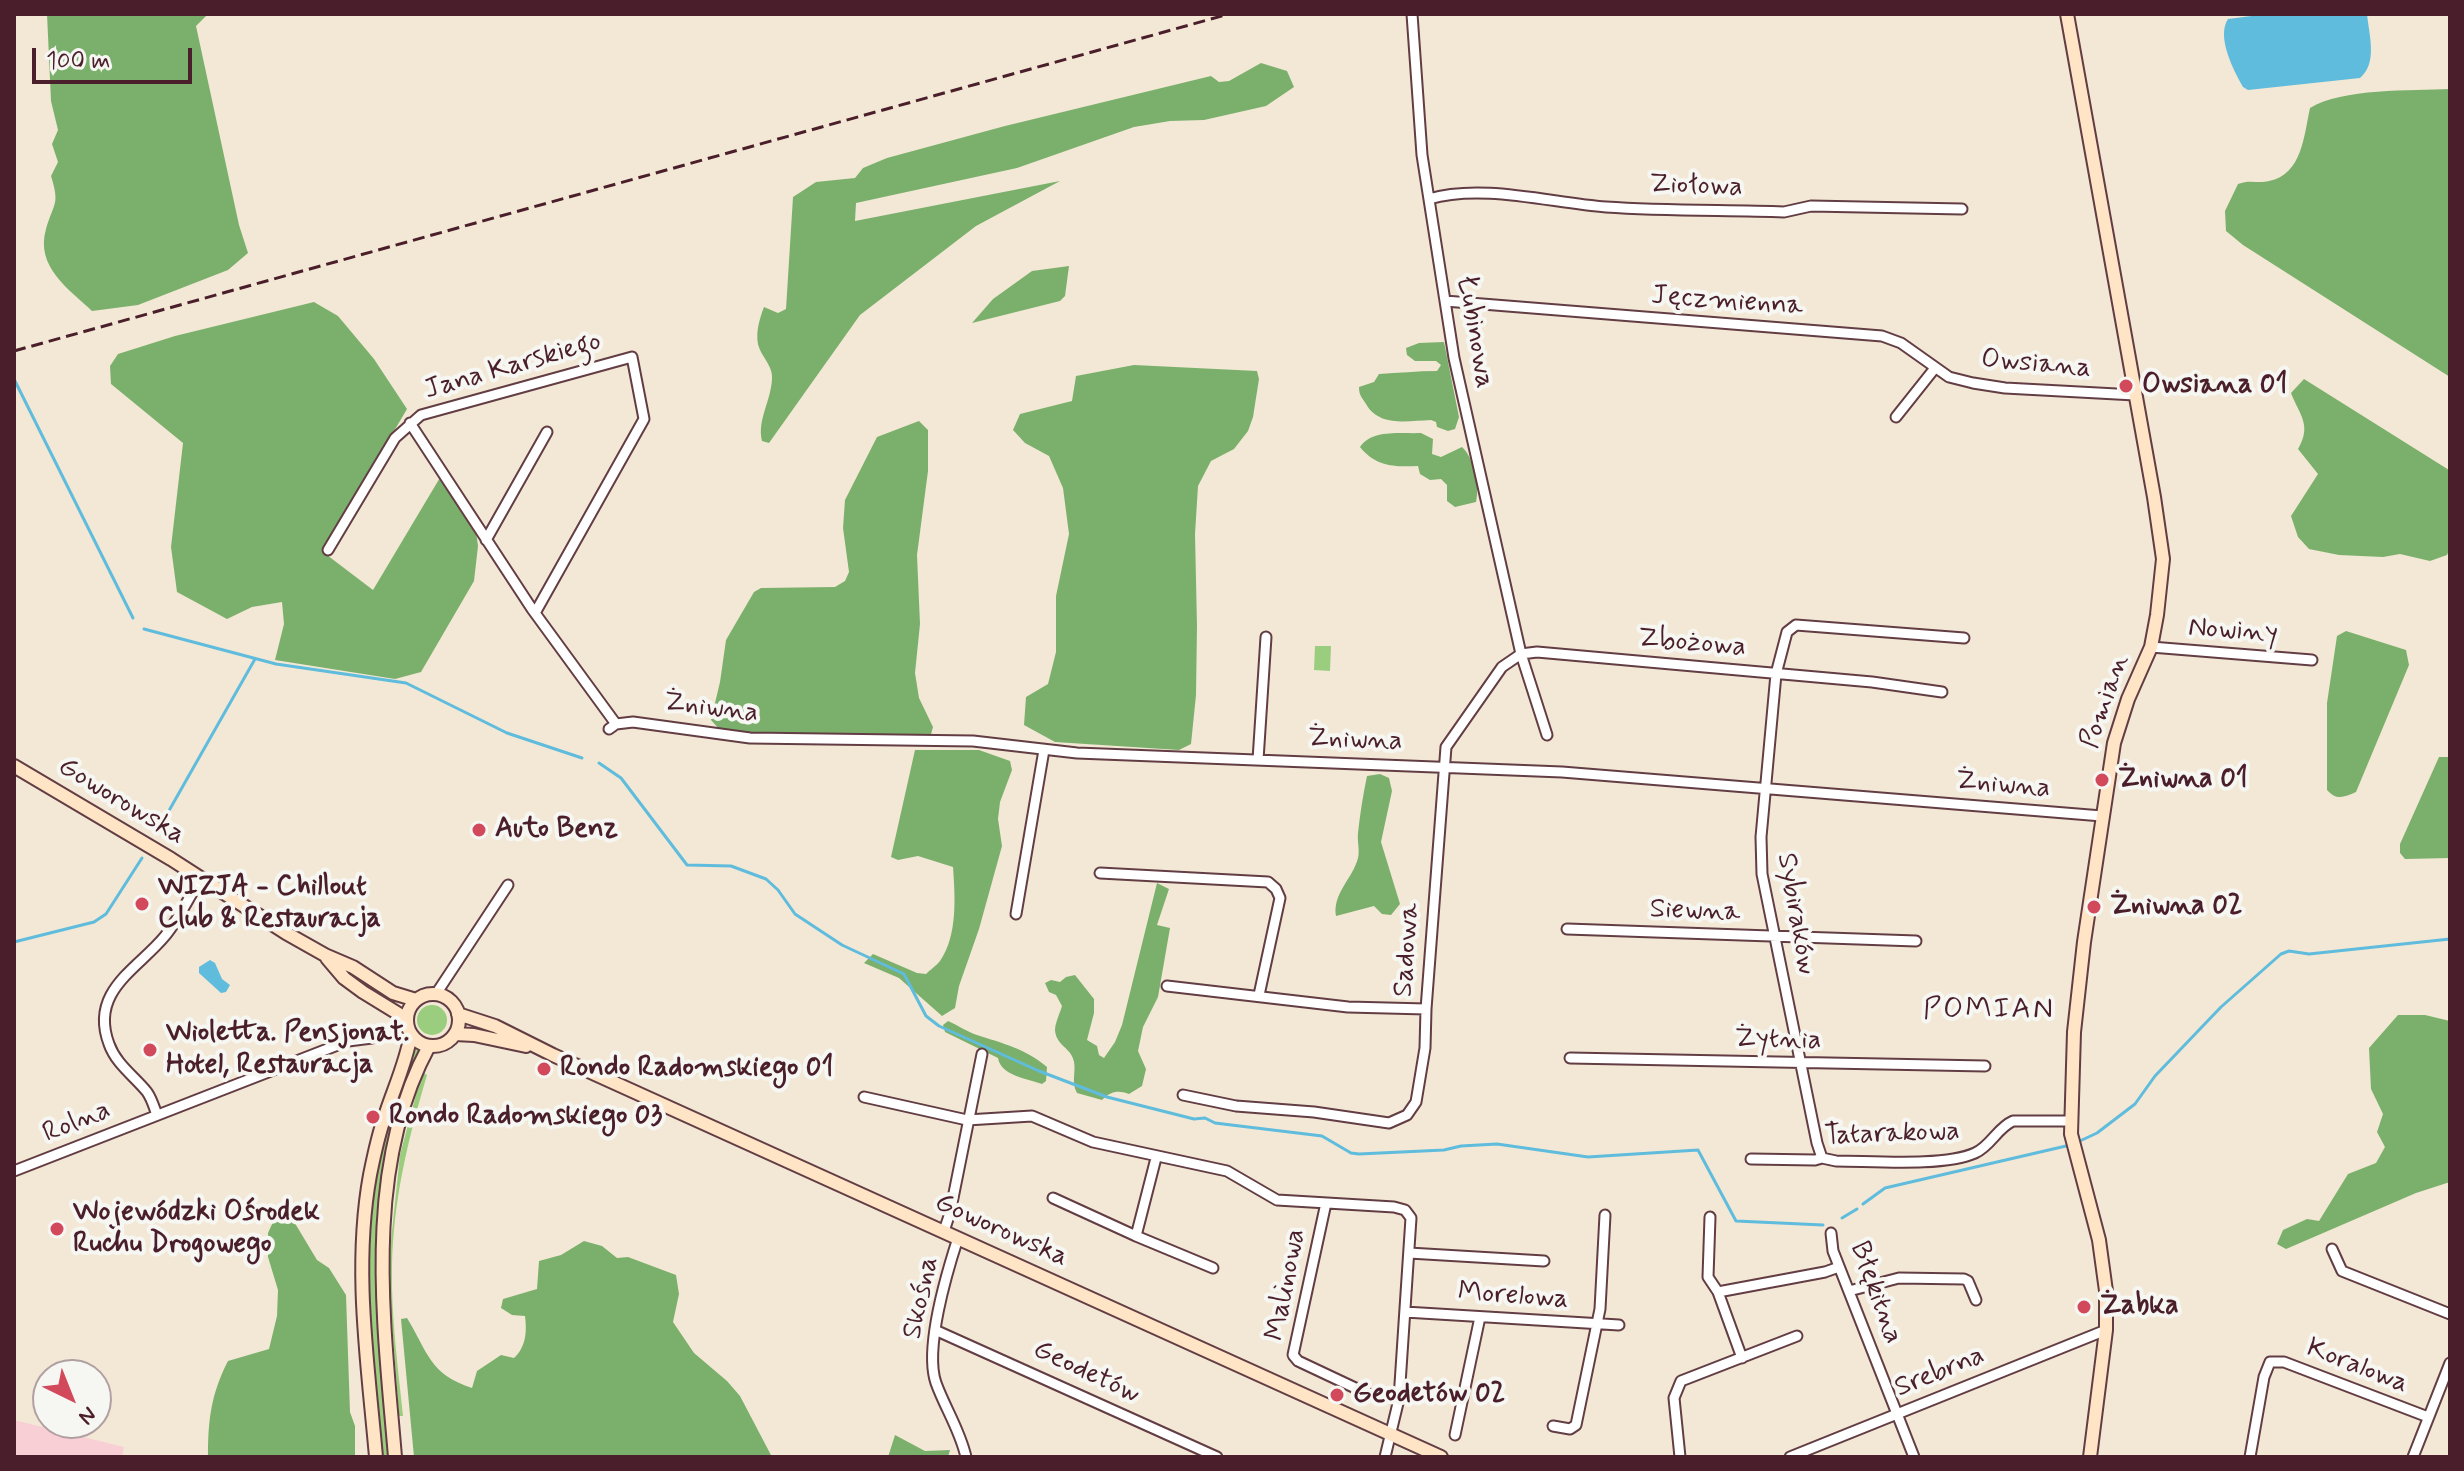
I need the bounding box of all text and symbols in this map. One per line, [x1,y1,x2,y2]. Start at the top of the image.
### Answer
scale bar [36,32,196,82]
text: 100 m [46,46,110,77]
street label: Ziołowa [1649,169,1743,205]
street label: Łubinowa [1448,273,1500,391]
street label: Jęczmienna [1650,280,1804,324]
street label: Jana Karskiego [421,326,605,408]
street label: Owsiana [1980,343,2092,387]
place label: Owsiana 01 [2142,369,2288,403]
marker: Owsiana 01 [2117,377,2135,395]
street label: Nowiny [2187,612,2279,652]
street label: Zbożowa [1637,623,1747,665]
street label: Pomian [2074,651,2138,753]
street label: Żniwna [662,687,760,731]
street label: Żniwna [1307,723,1403,759]
street label: Goworowska [51,751,191,853]
place label: Żniwna 01 [2118,763,2248,797]
street label: Żniwna [1954,765,2052,807]
marker: Żniwna 01 [2093,771,2111,789]
place label: Auto Benz [495,813,618,847]
marker: Auto Benz [470,821,488,839]
street label: Sybiraków [1768,851,1822,977]
place label: WIZJA - Chillout Club & Restauracja [158,871,381,937]
place label: Żniwna 02 [2110,890,2243,924]
street label: Siewna [1649,894,1741,930]
marker: WIZJA - Chillout Club & Restauracja [133,895,151,913]
marker: Żniwna 02 [2085,898,2103,916]
street label: Sadowa [1388,902,1428,998]
district label: POMIAN [1922,993,2056,1029]
place label: Wioletta. Pensjonat. Hotel, Restauracja [166,1017,409,1083]
street label: Żytnia [1734,1023,1822,1059]
marker: Wioletta. Pensjonat. Hotel, Restauracja [141,1041,159,1059]
place label: Rondo Radomskiego 01 [560,1052,834,1086]
marker: Rondo Radomskiego 01 [535,1060,553,1078]
street label: Rolna [38,1094,116,1152]
place label: Rondo Radomskiego 03 [389,1100,662,1134]
marker: Rondo Radomskiego 03 [364,1108,382,1126]
street label: Tatarakowa [1824,1116,1960,1154]
street label: Goworowska [929,1187,1073,1275]
place label: Wojewódzki Ośrodek Ruchu Drogowego [73,1196,320,1262]
marker: Wojewódzki Ośrodek Ruchu Drogowego [48,1220,66,1238]
street label: Malinowa [1260,1226,1314,1344]
street label: Błękitna [1841,1237,1909,1349]
street label: Skośna [897,1254,947,1342]
street label: Morelowa [1457,1276,1569,1318]
place label: Żabka [2100,1290,2179,1324]
marker: Żabka [2075,1298,2093,1316]
street label: Koralowa [2301,1332,2413,1402]
street label: Geodetów [1027,1334,1145,1412]
street label: Srebrna [1890,1340,1990,1406]
north arrow [32,1359,112,1439]
place label: Geodetów 02 [1353,1378,1505,1412]
marker: Geodetów 02 [1328,1386,1346,1404]
text: N [72,1400,102,1430]

